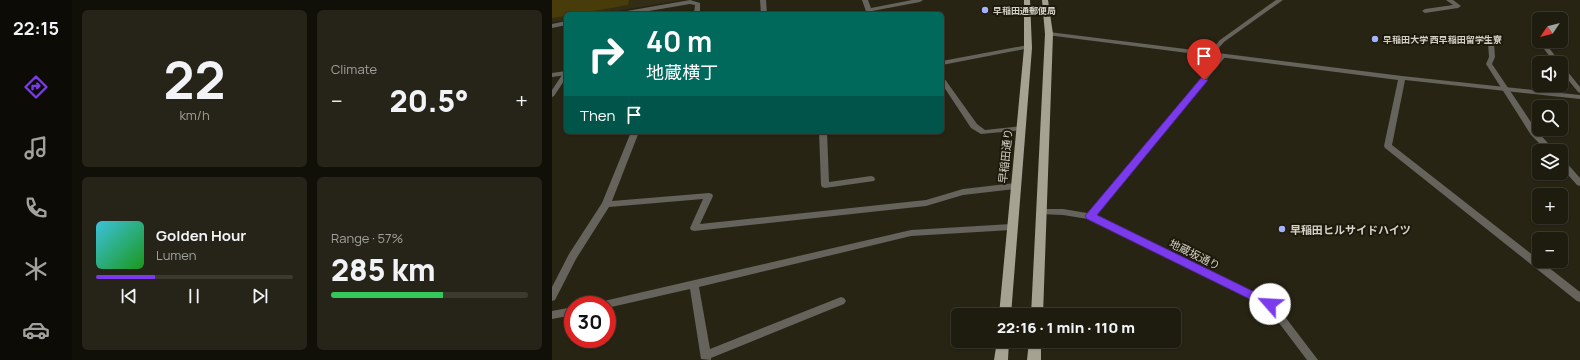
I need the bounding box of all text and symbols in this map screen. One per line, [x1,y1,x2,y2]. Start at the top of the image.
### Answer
place label: 早稲田通郵便局 [993,4,1056,17]
marker: 早稲田通郵便局 [980,5,990,15]
north arrow [1532,12,1568,48]
map controls [1532,12,1568,268]
text: 22:15 [13,16,59,40]
text: 40 m [646,22,712,60]
icon: right [580,28,632,80]
place label: 早稲田大学 西早稲田留学生寮 [1383,33,1502,46]
marker: 早稲田大学 西早稲田留学生寮 [1370,34,1380,44]
pin [1187,39,1221,80]
text: 22 [164,44,225,115]
icon: arrive [1193,45,1215,67]
button: sound [1532,56,1568,92]
text: Climate [331,60,377,78]
text: 地蔵横丁 [646,60,718,84]
icon: directions [22,73,50,101]
text: 20.5° [390,80,469,121]
text: − [331,86,343,116]
text: + [515,86,528,116]
button: search [1532,100,1568,136]
icon: arrive [623,104,645,126]
text: Then [580,105,615,126]
text: km/h [179,106,210,124]
street label: 早稲田通り [995,128,1015,184]
icon: music [22,134,50,162]
button: layers [1532,144,1568,180]
button: + [1532,188,1568,224]
icon: phone [22,194,50,222]
place label: 早稲田ヒルサイドハイツ [1290,222,1411,237]
marker: 早稲田ヒルサイドハイツ [1277,224,1287,234]
text: Golden Hour [156,225,246,246]
text: Range · 57% [331,229,403,247]
button: − [1532,232,1568,268]
street label: 地蔵坂通り [1167,235,1223,273]
text: Lumen [156,246,196,264]
text: 285 km [331,249,436,290]
icon: climate [22,255,50,283]
position arrow [1249,283,1291,325]
icon: previous [118,285,140,307]
icon: pause [183,285,205,307]
icon: next [249,285,271,307]
speed limit sign: 30 [564,296,616,348]
icon: car [22,316,50,344]
text: 22:16 · 1 min · 110 m [997,317,1135,338]

